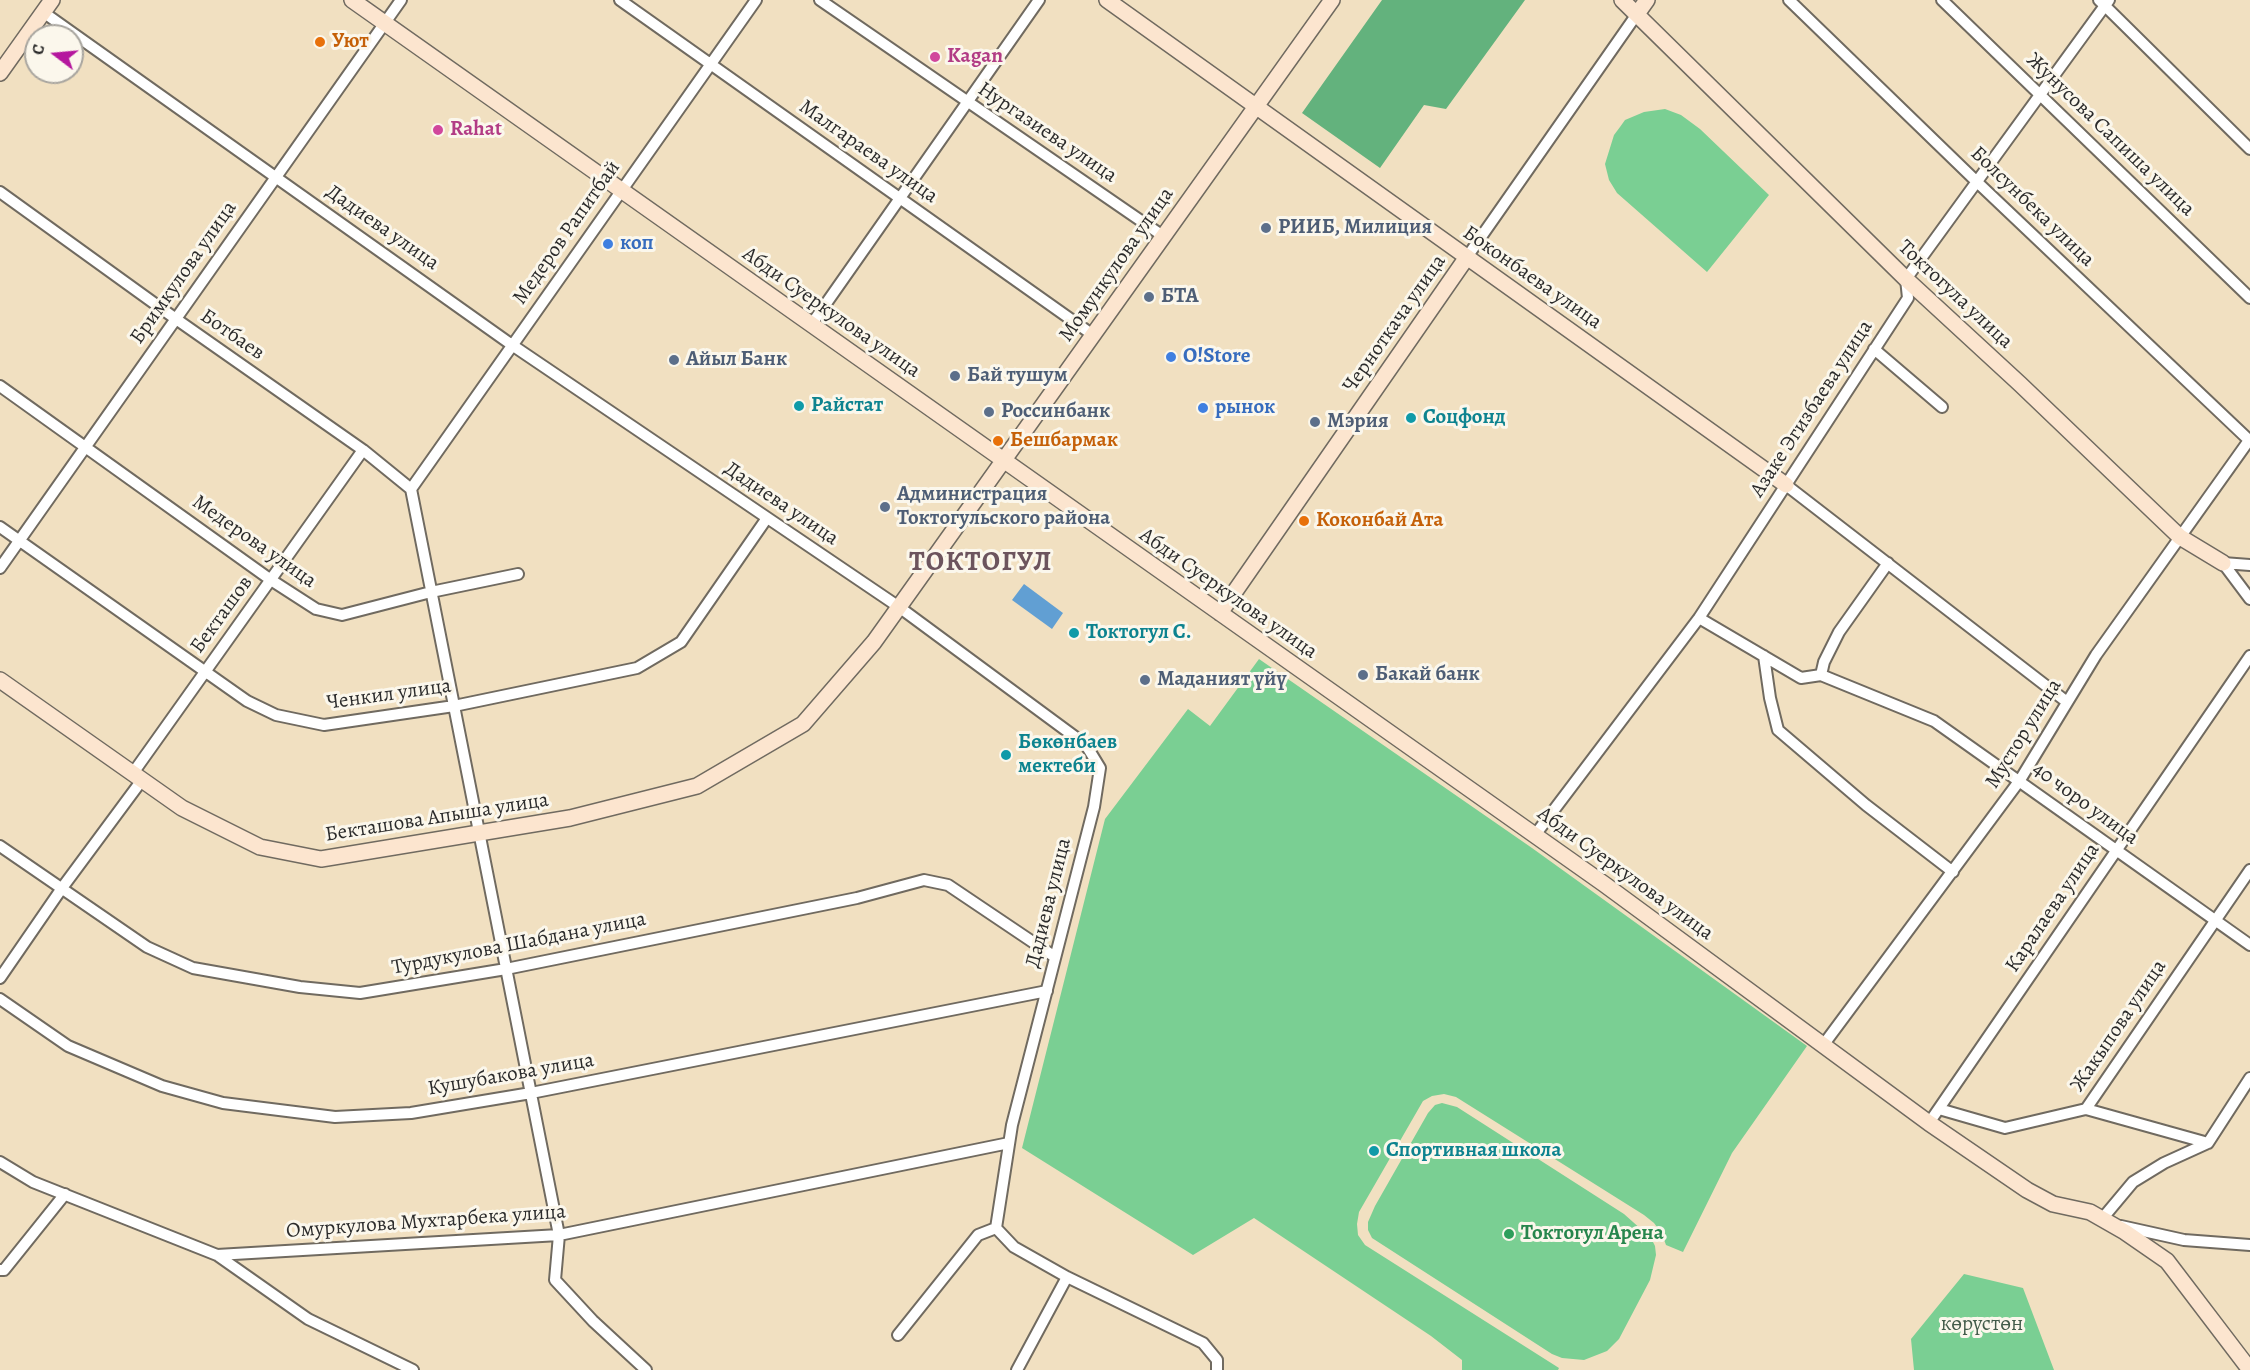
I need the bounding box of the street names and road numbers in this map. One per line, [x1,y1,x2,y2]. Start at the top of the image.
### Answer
street label: Жунусова Сапиша улица [2021,48,2199,222]
street label: Нургазиева улица [973,77,1121,189]
street label: Малгараева улица [794,95,942,209]
street label: Болсунбека улица [1965,141,2099,273]
street label: Медеров Рапитбай [508,156,626,310]
street label: Дадиева улица [320,180,444,276]
street label: Момункулова улица [1054,183,1180,347]
street label: Бримкулова улица [125,197,243,349]
street label: Боконбаева улица [1458,221,1606,335]
street label: Токтогула улица [1892,235,2018,355]
street label: Абди Суеркулова улица [737,242,925,384]
street label: Черноткача улица [1338,250,1452,398]
street label: Ботбаев [195,304,269,366]
street label: Азаке Эгизбаева улица [1745,316,1879,502]
street label: Дадиева улица [719,456,843,552]
street label: Медерова улица [187,490,321,594]
street label: Абди Суеркулова улица [1134,523,1322,665]
street label: Бекташов [185,571,259,659]
street label: Ченкил улица [325,674,453,716]
street label: Мустор улица [1980,675,2068,793]
street label: 40 чоро улица [2027,757,2143,851]
street label: Бекташова Апыша улица [323,788,551,848]
street label: Абди Суеркулова улица [1532,802,1718,946]
street label: Дадиева улица [1021,836,1077,970]
street label: Каралаева улица [2000,838,2106,978]
street label: Турдукулова Шабдана улица [390,907,648,981]
street label: Жакыпова улица [2066,955,2172,1097]
street label: Кушубакова улица [426,1048,596,1102]
street label: Омуркулова Мухтарбека улица [285,1200,567,1244]

